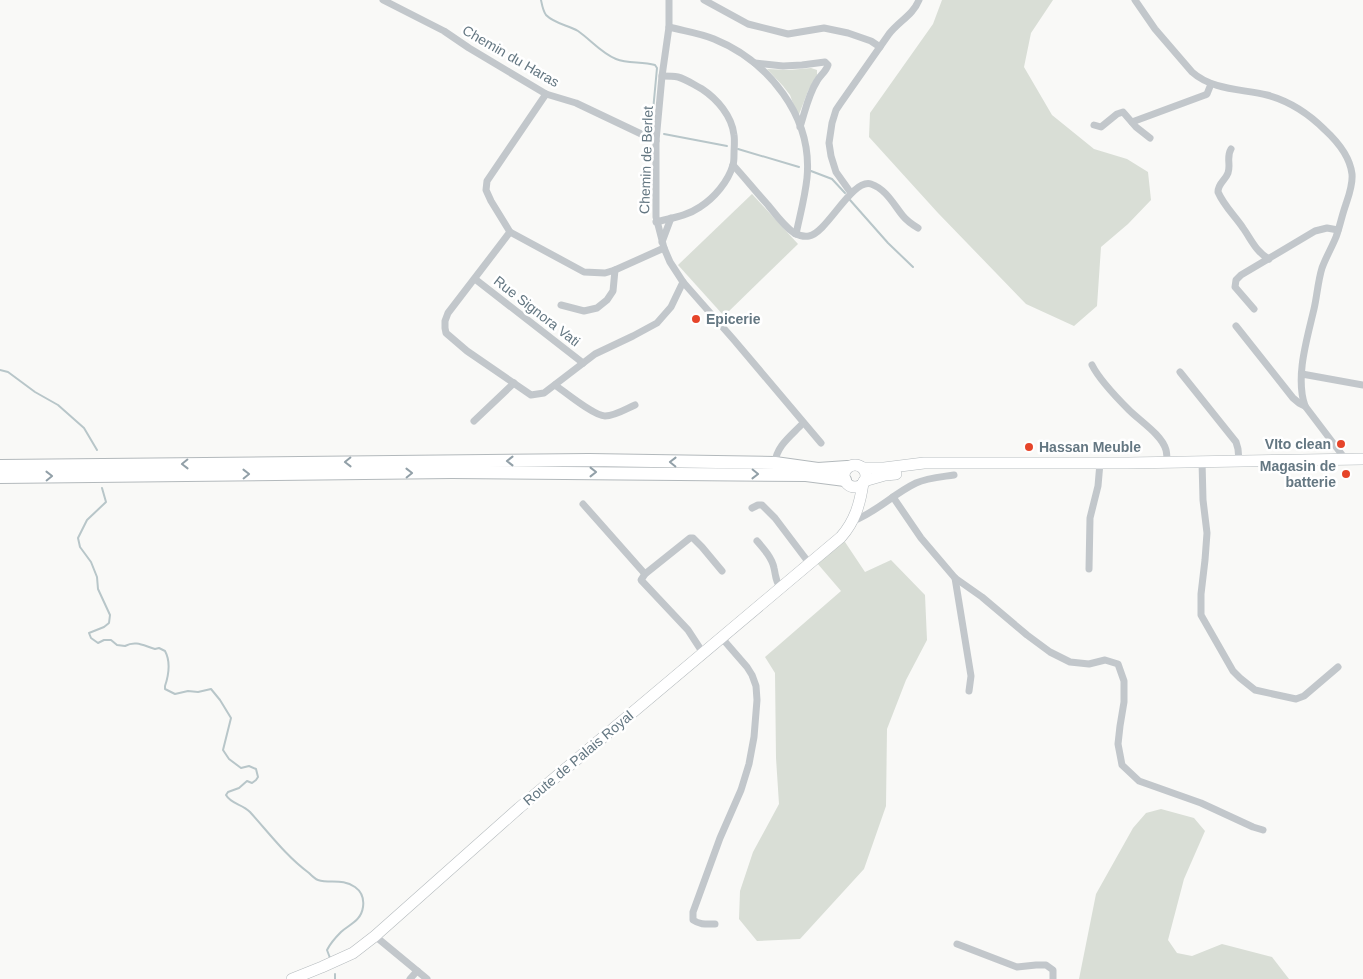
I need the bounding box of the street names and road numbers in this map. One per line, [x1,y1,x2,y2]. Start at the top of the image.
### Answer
street label: Chemin du Haras [460,22,562,90]
street label: Chemin de Berlet [636,106,656,214]
street label: Rue Signora Vati [491,272,583,350]
street label: Route de Palais Royal [520,707,636,809]

